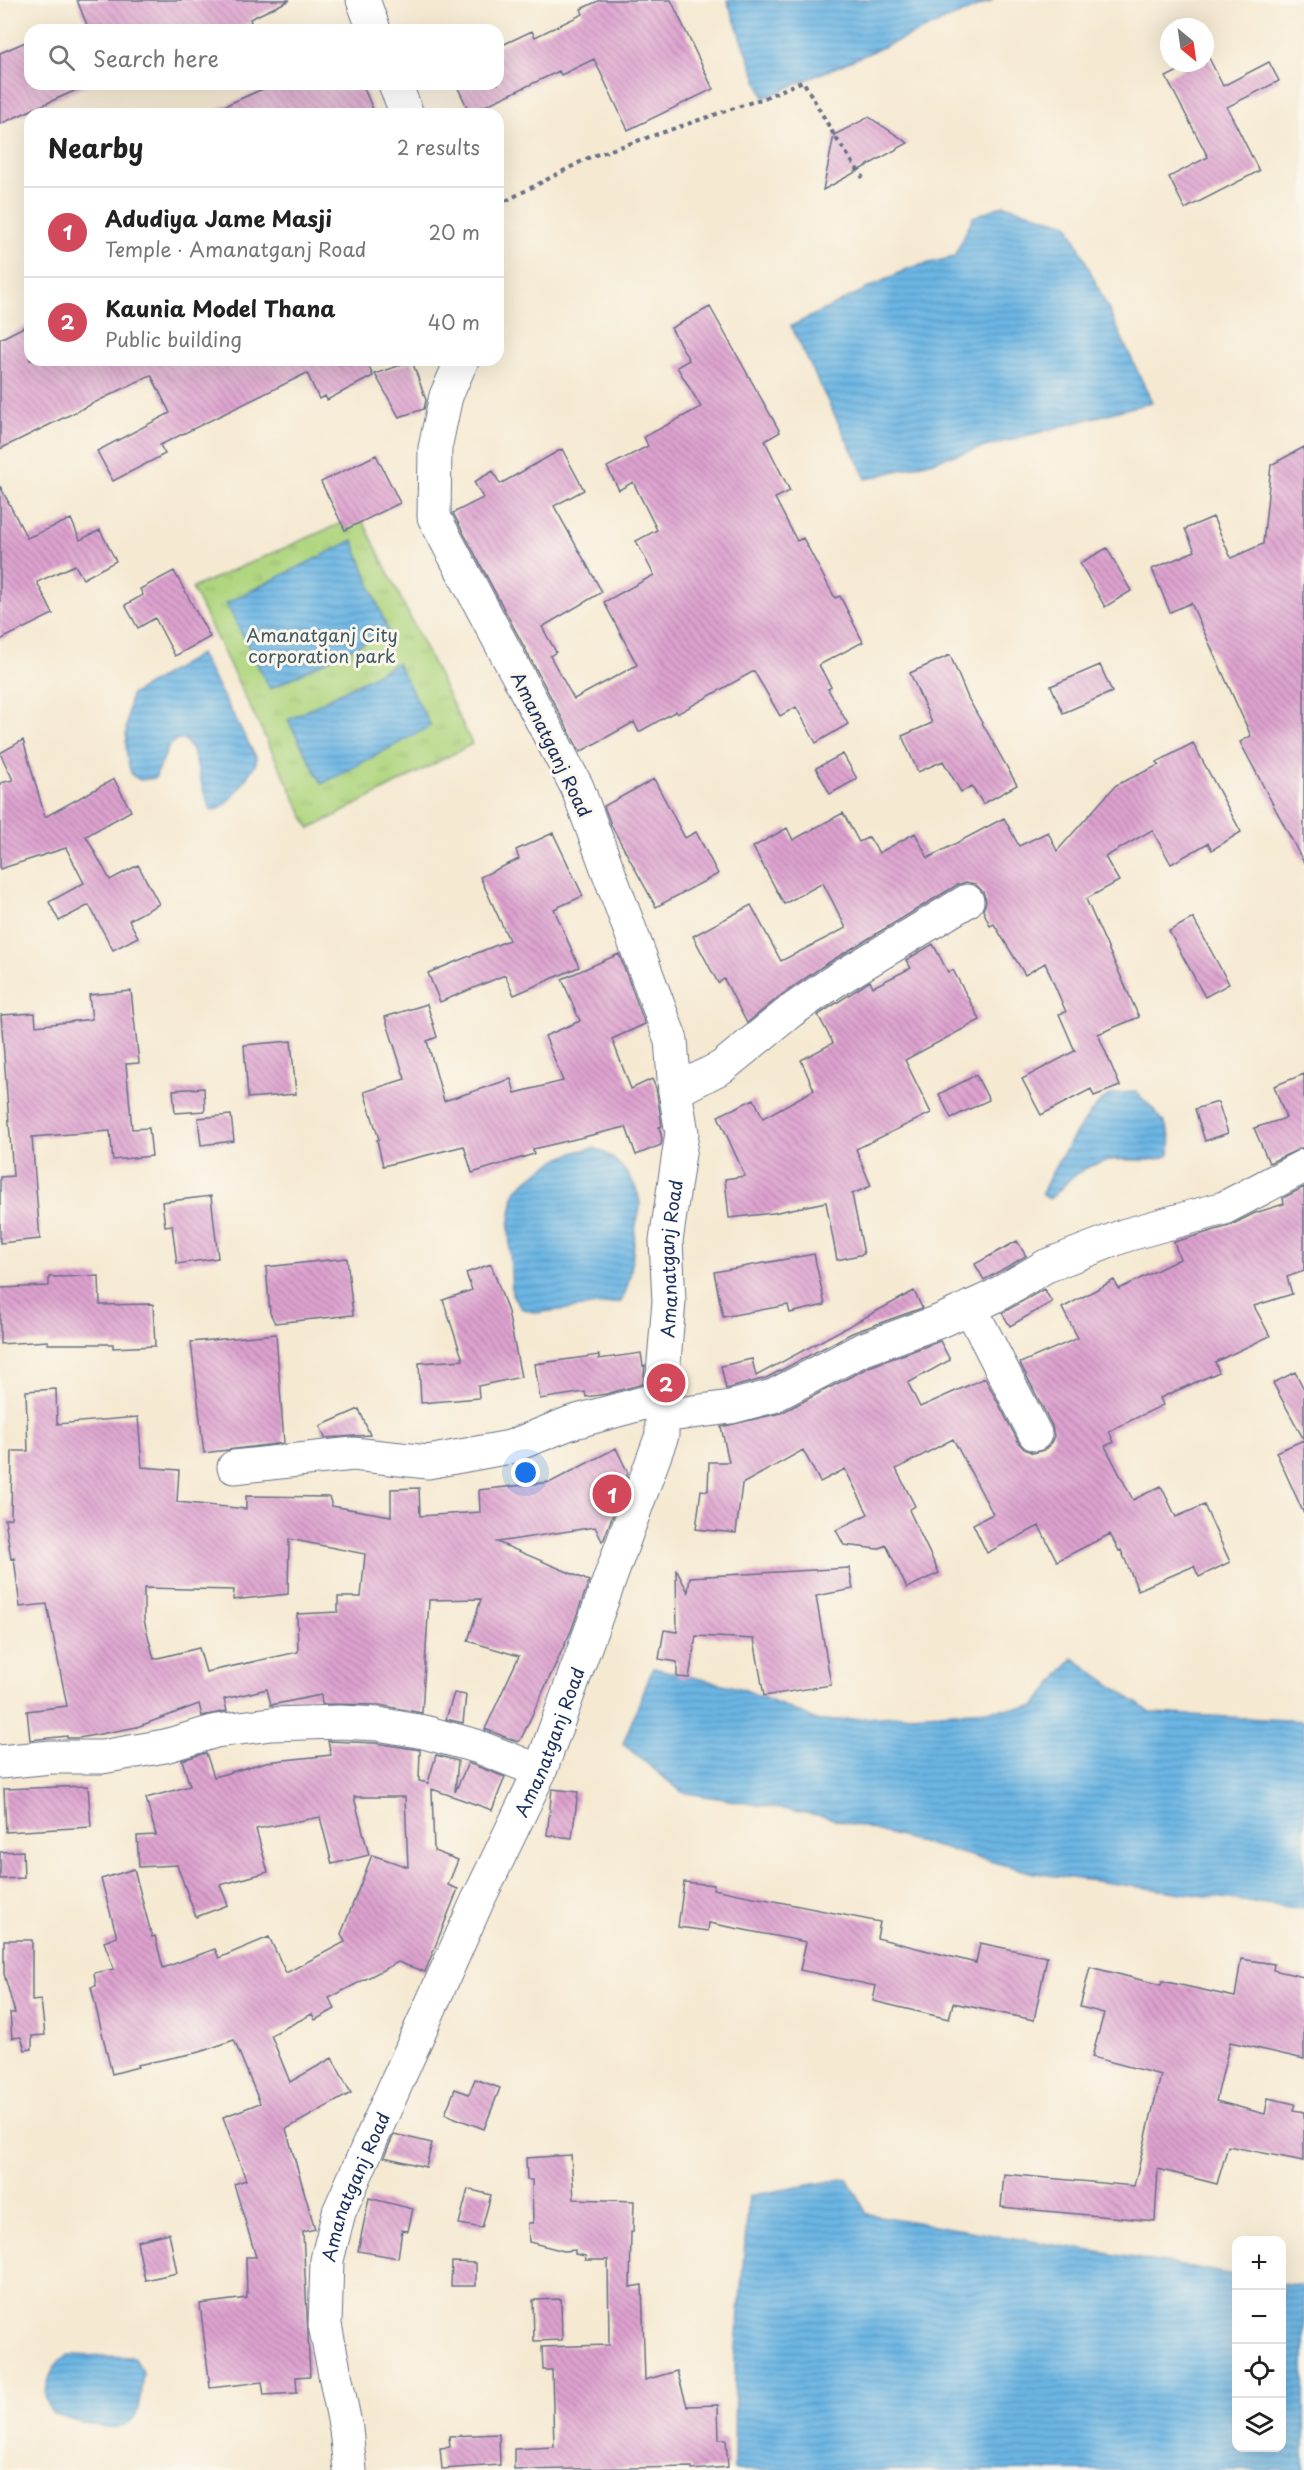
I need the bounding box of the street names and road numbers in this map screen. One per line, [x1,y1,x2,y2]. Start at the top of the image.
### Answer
street label: Amanatganj Road [505,667,599,821]
street label: Amanatganj Road [652,1178,688,1339]
street label: Amanatganj Road [507,1663,590,1821]
street label: Amanatganj Road [314,2107,396,2264]

